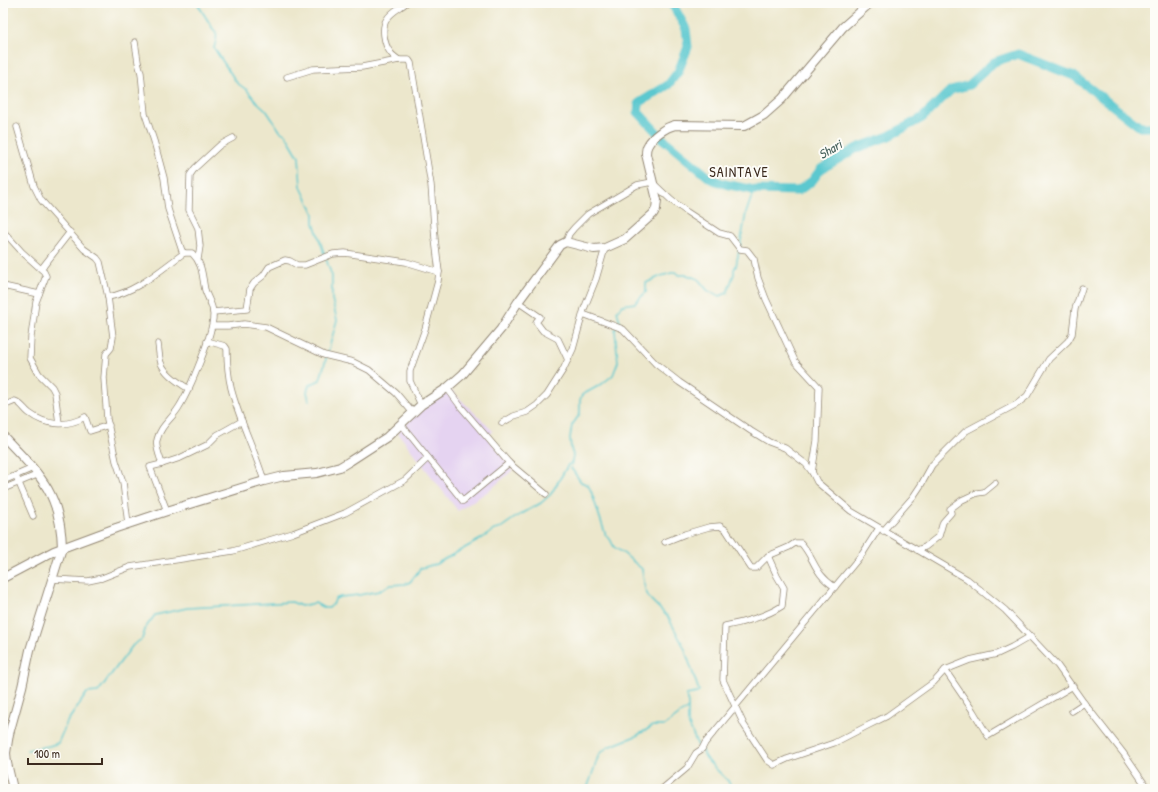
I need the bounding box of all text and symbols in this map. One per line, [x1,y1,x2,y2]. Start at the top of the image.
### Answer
water label: Shari [815,134,846,163]
district label: SAINTAVE [709,162,769,181]
scale bar [28,740,102,766]
text: 100 m [34,745,60,762]

